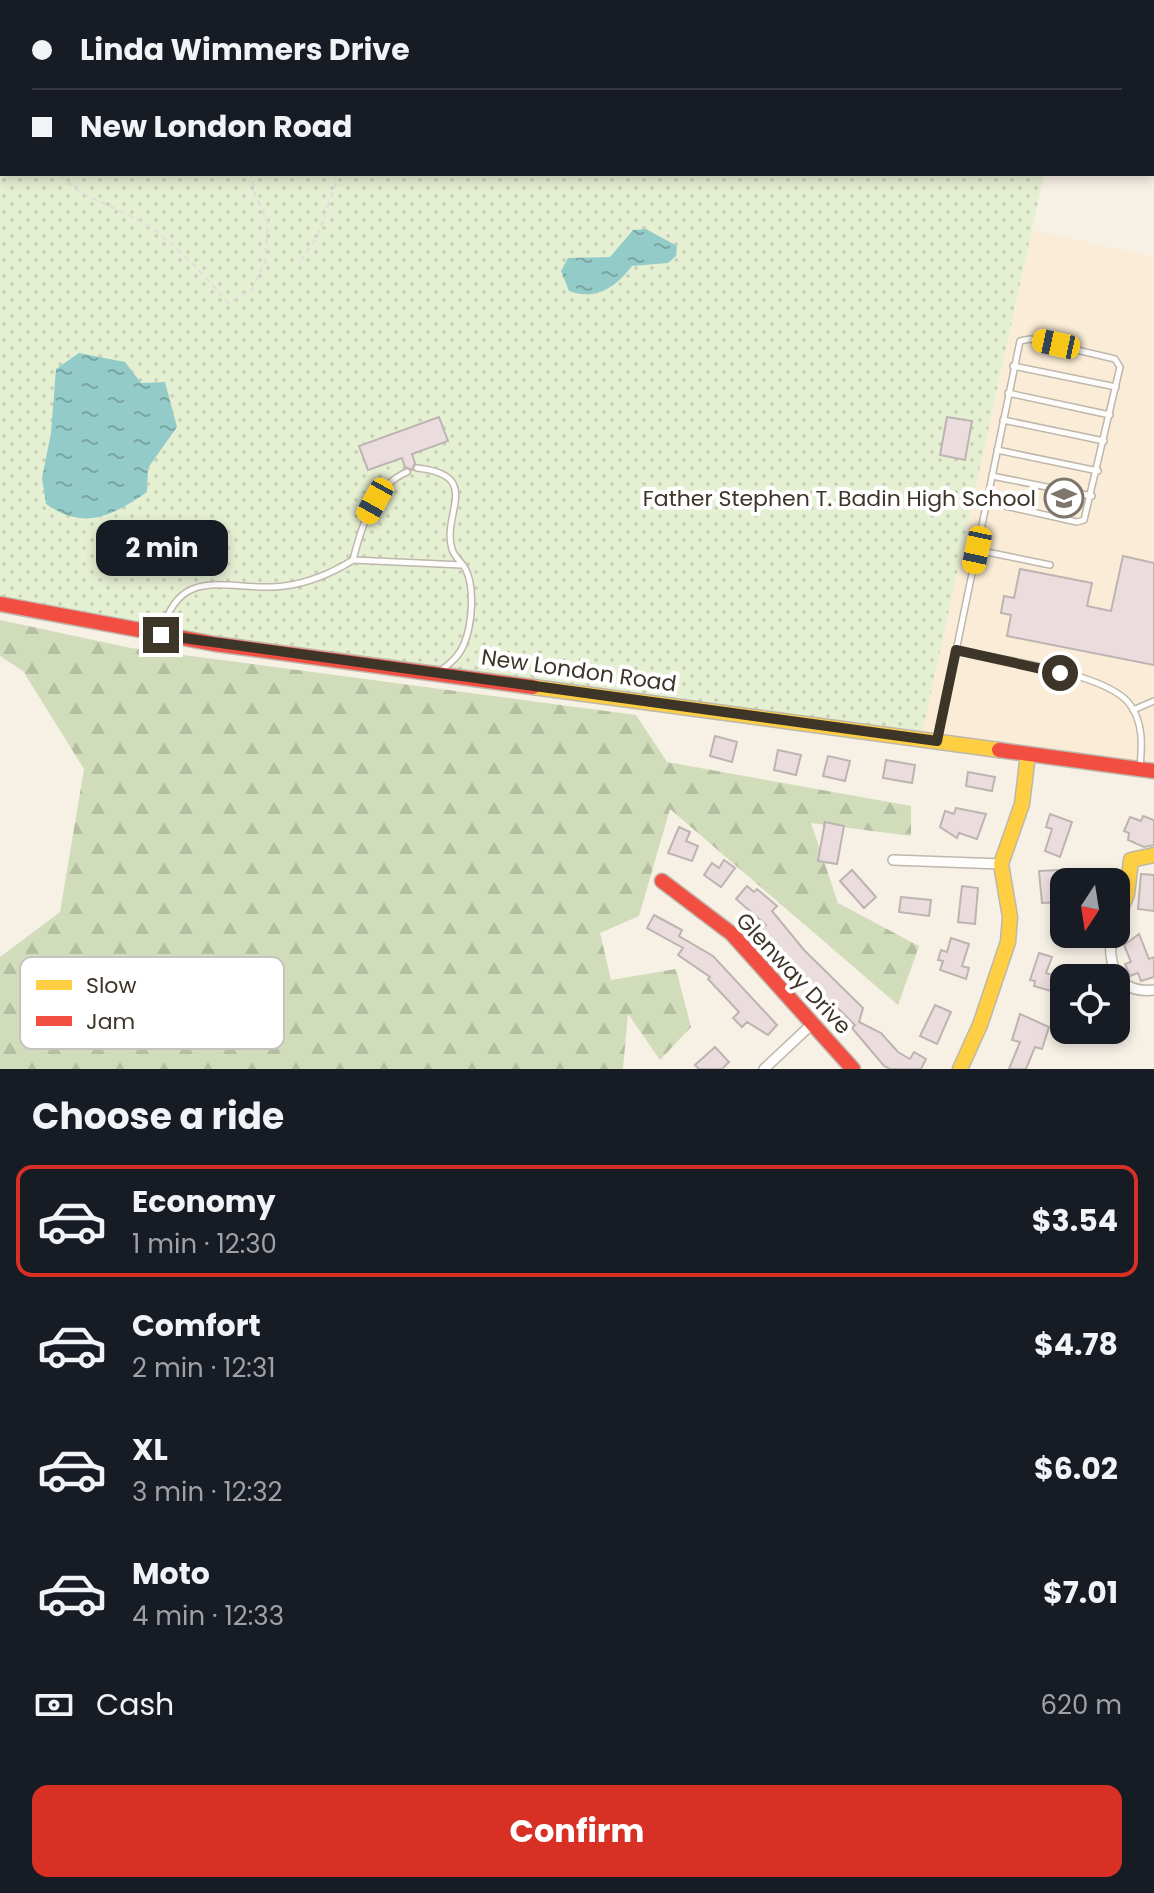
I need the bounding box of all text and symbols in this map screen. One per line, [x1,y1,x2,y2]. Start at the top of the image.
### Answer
text: Linda Wimmers Drive [80,28,410,71]
text: New London Road [80,105,353,148]
car [1030,327,1082,361]
car [353,474,397,528]
school or university icon: Father Stephen T. Badin High School [1043,477,1085,519]
place label: Father Stephen T. Badin High School [643,483,1036,514]
callout: 2 min [95,519,227,575]
car [960,524,994,576]
text: 2 min [125,530,199,566]
route end [143,617,179,653]
street label: New London Road [479,641,679,700]
route start [1042,655,1078,691]
north arrow [1050,868,1130,948]
map controls [1050,868,1130,1044]
street label: Glenway Drive [729,906,858,1041]
legend [20,957,284,1049]
button: locate [1050,964,1130,1044]
text: Slow [86,970,136,1001]
text: Jam [86,1006,135,1037]
text: Choose a ride [32,1091,284,1142]
text: Economy [132,1180,276,1223]
icon: car [36,1185,108,1257]
text: $3.54 [1032,1199,1118,1242]
text: 1 min · 12:30 [132,1226,277,1262]
text: Comfort [132,1304,261,1347]
icon: car [36,1309,108,1381]
text: $4.78 [1034,1323,1118,1366]
text: 2 min · 12:31 [132,1350,276,1386]
text: XL [132,1428,168,1471]
icon: car [36,1433,108,1505]
text: $6.02 [1034,1447,1118,1490]
text: 3 min · 12:32 [132,1474,283,1510]
text: Moto [132,1552,210,1595]
icon: car [36,1557,108,1629]
text: $7.01 [1043,1571,1118,1614]
text: 4 min · 12:33 [132,1598,284,1634]
icon: cash [32,1683,76,1727]
text: Cash [96,1683,174,1726]
text: 620 m [1040,1687,1122,1723]
button: Confirm [32,1785,1122,1877]

